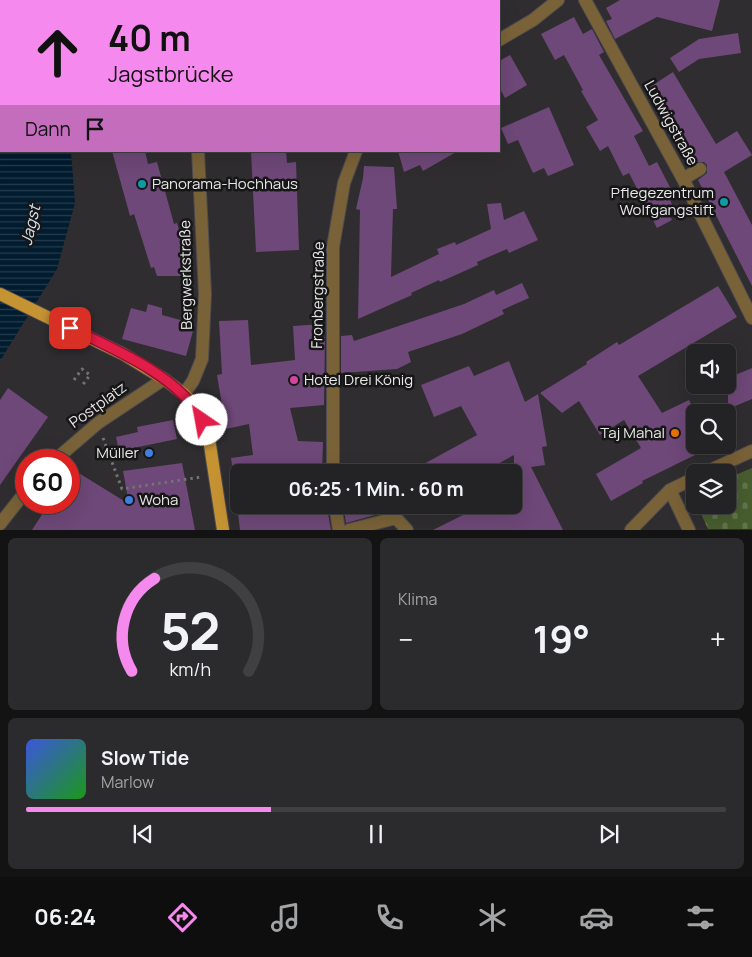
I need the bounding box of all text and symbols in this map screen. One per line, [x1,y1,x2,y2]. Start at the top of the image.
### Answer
text: 40 m [108,14,191,62]
icon: ahead [25,20,90,85]
text: Jagstbrücke [108,59,234,89]
street label: Ludwigstraße [639,76,704,169]
icon: arrive [81,115,109,143]
text: Dann [25,116,71,142]
place label: Panorama-Hochhaus [152,173,298,194]
marker: Panorama-Hochhaus [136,178,148,190]
place label: Pflegezentrum Wolfgangstift [611,182,714,220]
marker: Pflegezentrum Wolfgangstift [718,196,730,208]
water label: Jagst [15,201,46,247]
street label: Bergwerkstraße [174,220,197,330]
street label: Fronbergstraße [306,241,329,349]
pin [49,307,91,349]
icon: arrive [56,314,84,342]
map controls [686,344,736,514]
button: sound [686,344,736,394]
place label: Hotel Drei König [304,369,413,390]
marker: Hotel Drei König [288,374,300,386]
street label: Postplatz [65,377,131,433]
position arrow [175,393,227,445]
button: search [686,404,736,454]
place label: Taj Mahal [600,422,665,443]
marker: Taj Mahal [669,427,681,439]
place label: Müller [96,442,140,463]
marker: Müller [143,447,155,459]
speed limit sign: 60 [15,449,80,514]
button: layers [686,464,736,514]
text: 06:25 · 1 Min. · 60 m [288,476,464,502]
place label: Woha [139,489,178,510]
marker: Woha [123,494,135,506]
text: Klima [398,588,437,610]
text: 52 [160,595,220,666]
text: 19° [533,612,590,664]
text: − [398,620,413,658]
text: + [710,620,726,658]
text: km/h [169,657,211,681]
text: Slow Tide [101,745,189,771]
text: Marlow [101,771,154,793]
icon: previous [129,820,157,848]
icon: pause [362,820,390,848]
icon: next [595,820,623,848]
icon: directions [165,900,200,935]
icon: music [268,900,303,935]
icon: phone [372,900,407,935]
icon: climate [475,900,510,935]
icon: car [579,900,614,935]
icon: filters [683,900,718,935]
text: 06:24 [34,902,96,932]

